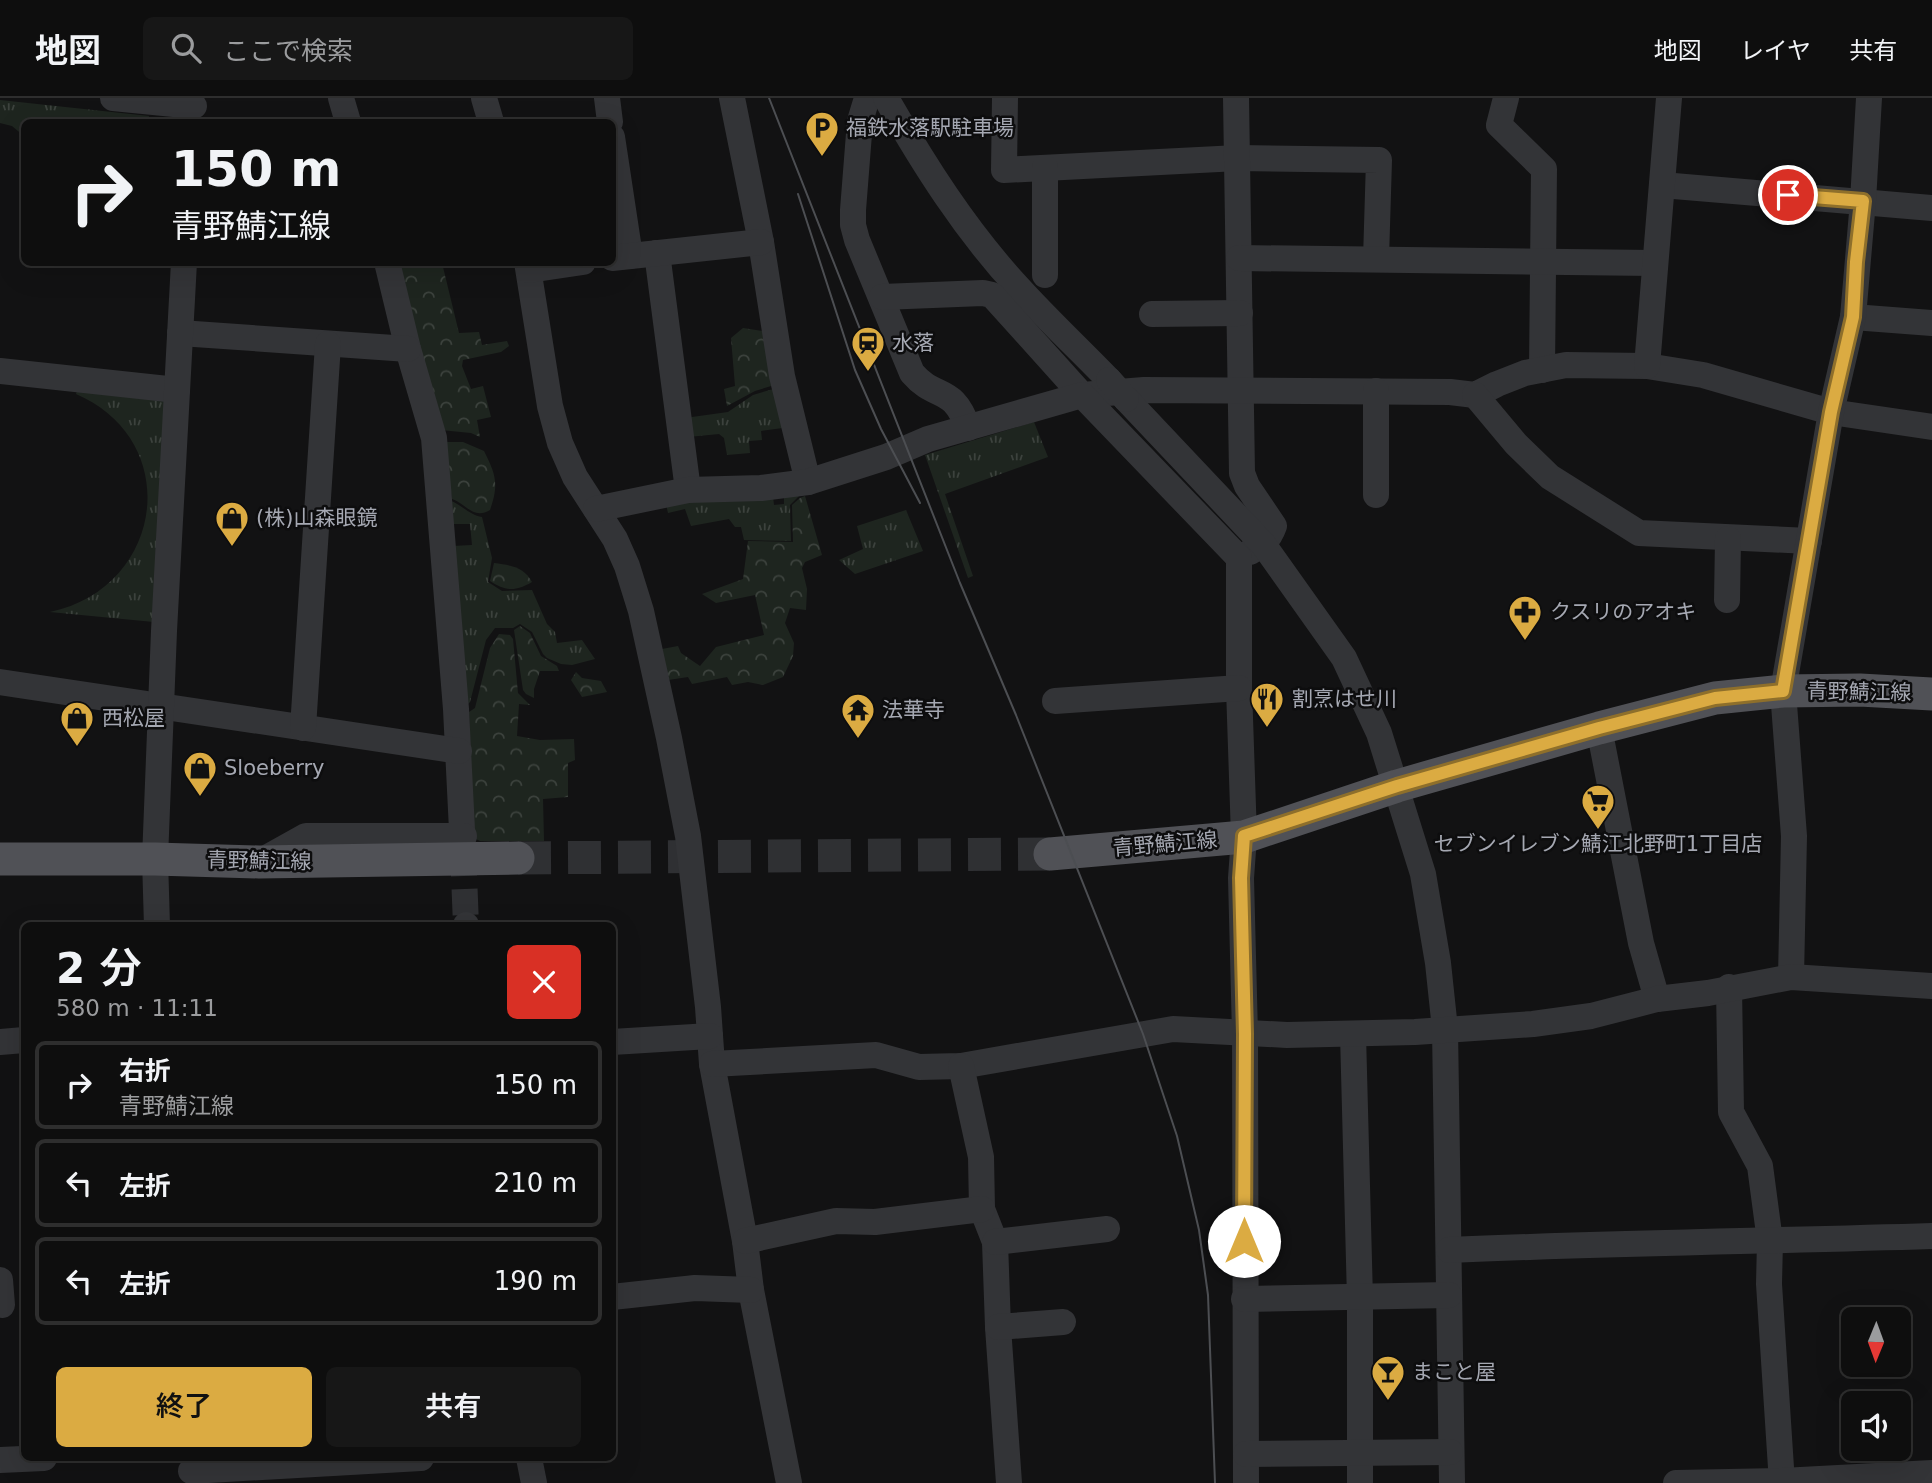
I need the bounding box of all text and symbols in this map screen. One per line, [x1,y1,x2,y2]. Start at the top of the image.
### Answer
search box [143,17,633,80]
icon: search [167,29,205,67]
text: 地図 [35,31,101,70]
text: ここで検索 [223,36,353,66]
text: 地図 [1654,37,1702,65]
text: レイヤ [1740,37,1811,65]
text: 共有 [1849,37,1897,65]
parking icon: 福鉄水落駅駐車場 [803,109,841,158]
place label: 福鉄水落駅駐車場 [846,116,1014,140]
text: 150 m [171,141,341,198]
icon: right [56,147,147,238]
pin [1758,165,1818,225]
icon: arrive [1769,176,1807,214]
text: 青野鯖江線 [171,207,331,245]
station icon: 水落 [849,324,887,373]
place label: 水落 [892,331,934,355]
shop icon: (株)山森眼鏡 [213,499,251,548]
place label: (株)山森眼鏡 [256,506,377,530]
pharmacy icon: クスリのアオキ [1506,593,1544,642]
place label: クスリのアオキ [1550,600,1696,624]
street label: 青野鯖江線 [1806,679,1912,705]
restaurant icon: 割烹はせ川 [1248,680,1286,729]
place label: 割烹はせ川 [1292,687,1397,711]
temple icon: 法華寺 [839,691,877,740]
place label: 法華寺 [882,698,945,722]
shop icon: 西松屋 [58,699,96,748]
place label: 西松屋 [102,706,165,730]
shop icon: Sloeberry [181,749,219,798]
place label: Sloeberry [224,756,325,780]
supermarket icon: セブンイレブン鯖江北野町1丁目店 [1579,782,1617,831]
street label: 青野鯖江線 [1112,827,1218,861]
place label: セブンイレブン鯖江北野町1丁目店 [1434,832,1762,856]
street label: 青野鯖江線 [206,848,312,874]
text: 2 分 [56,944,142,993]
button: close [507,945,581,1019]
text: 580 m · 11:11 [56,995,218,1021]
text: 右折 [119,1056,171,1086]
icon: right [60,1066,98,1104]
text: 150 m [494,1070,577,1100]
text: 青野鯖江線 [119,1093,234,1119]
icon: left [60,1164,98,1202]
text: 210 m [494,1168,577,1198]
text: 左折 [119,1171,171,1201]
position arrow [1207,1204,1281,1278]
icon: left [60,1262,98,1300]
text: 190 m [494,1266,577,1296]
text: 左折 [119,1269,171,1299]
north arrow [1841,1307,1911,1377]
map controls [1841,1307,1911,1461]
bar icon: まこと屋 [1369,1353,1407,1402]
place label: まこと屋 [1412,1360,1496,1384]
button: 終了 [56,1367,312,1447]
button: 共有 [326,1367,581,1447]
button: sound [1841,1391,1911,1461]

